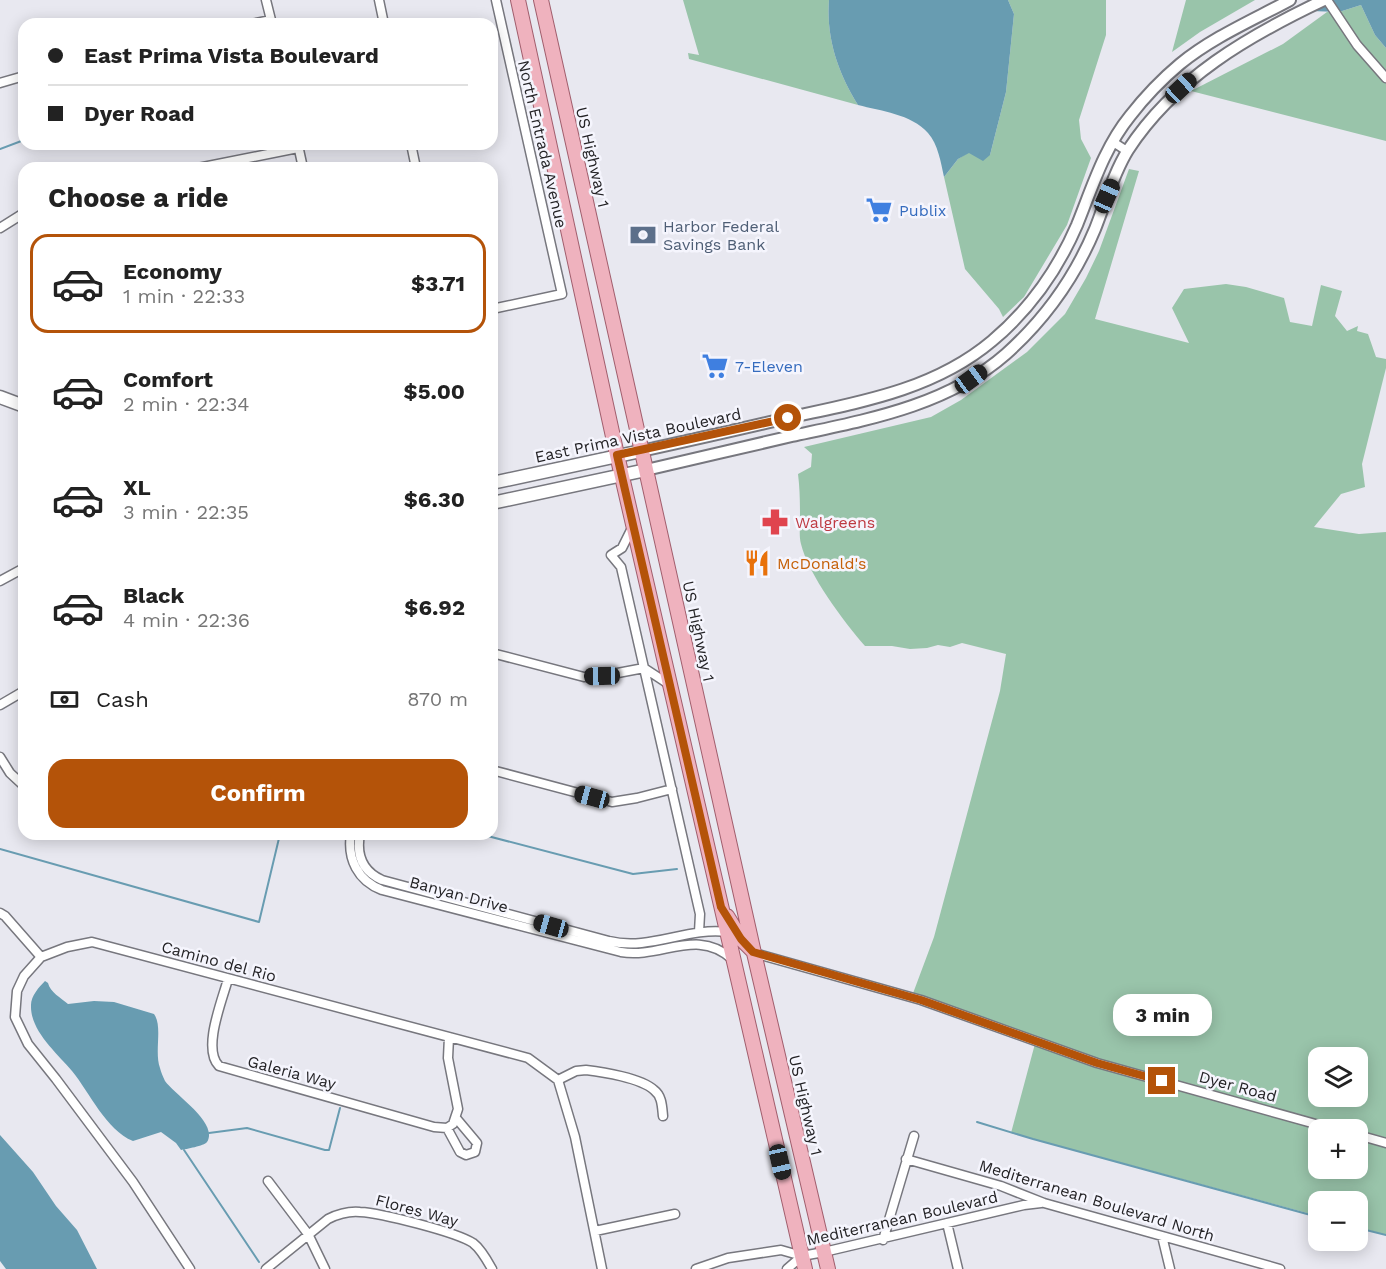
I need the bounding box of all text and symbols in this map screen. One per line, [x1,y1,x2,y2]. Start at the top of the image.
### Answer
text: East Prima Vista Boulevard [84,43,379,68]
street label: North Entrada Avenue [514,58,571,230]
car [1162,69,1200,107]
text: Dyer Road [84,101,195,126]
street label: US Highway 1 [572,105,613,209]
car [1091,176,1123,216]
text: Choose a ride [48,182,228,214]
supermarket icon: Publix [864,195,894,225]
place label: Publix [899,201,946,220]
place label: Harbor Federal Savings Bank [663,217,779,254]
bank icon: Harbor Federal Savings Bank [628,220,658,250]
icon: car [51,257,105,311]
text: Economy [123,259,222,284]
text: $3.71 [411,271,465,296]
text: 1 min · 22:33 [123,284,245,308]
supermarket icon: 7-Eleven [700,351,730,381]
place label: 7-Eleven [735,357,803,376]
car [951,361,991,397]
icon: car [51,365,105,419]
text: Comfort [123,367,213,392]
text: $5.00 [404,379,465,404]
text: 2 min · 22:34 [123,392,250,416]
street label: East Prima Vista Boulevard [533,404,743,467]
route start [774,404,801,431]
icon: car [51,473,105,527]
text: XL [123,475,151,500]
text: $6.30 [404,487,465,512]
text: 3 min · 22:35 [123,500,249,524]
pharmacy icon: Walgreens [760,507,790,537]
place label: Walgreens [795,513,875,532]
restaurant icon: McDonald's [742,548,772,578]
place label: McDonald's [777,554,867,573]
street label: US Highway 1 [679,579,718,683]
icon: car [51,581,105,635]
text: Black [123,583,184,608]
text: $6.92 [404,595,465,620]
text: 4 min · 22:36 [123,608,250,632]
car [584,667,620,685]
icon: cash [48,683,81,716]
text: Cash [96,687,149,712]
text: 870 m [407,687,468,711]
button: Confirm [48,759,468,828]
car [572,784,612,810]
street label: Banyan Drive [407,872,510,917]
car [531,912,571,940]
street label: Camino del Rio [159,937,278,986]
callout: 3 min [1112,994,1212,1036]
text: 3 min [1135,1003,1190,1027]
map controls [1308,1047,1368,1251]
button: layers [1308,1047,1368,1107]
street label: Galeria Way [246,1052,339,1094]
street label: US Highway 1 [785,1053,826,1157]
route end [1148,1067,1175,1094]
street label: Dyer Road [1197,1067,1279,1106]
button: + [1308,1119,1368,1179]
car [767,1142,793,1182]
street label: Mediterranean Boulevard North [977,1156,1217,1245]
street label: Mediterranean Boulevard [805,1187,1000,1250]
street label: Flores Way [373,1190,461,1231]
button: − [1308,1191,1368,1251]

